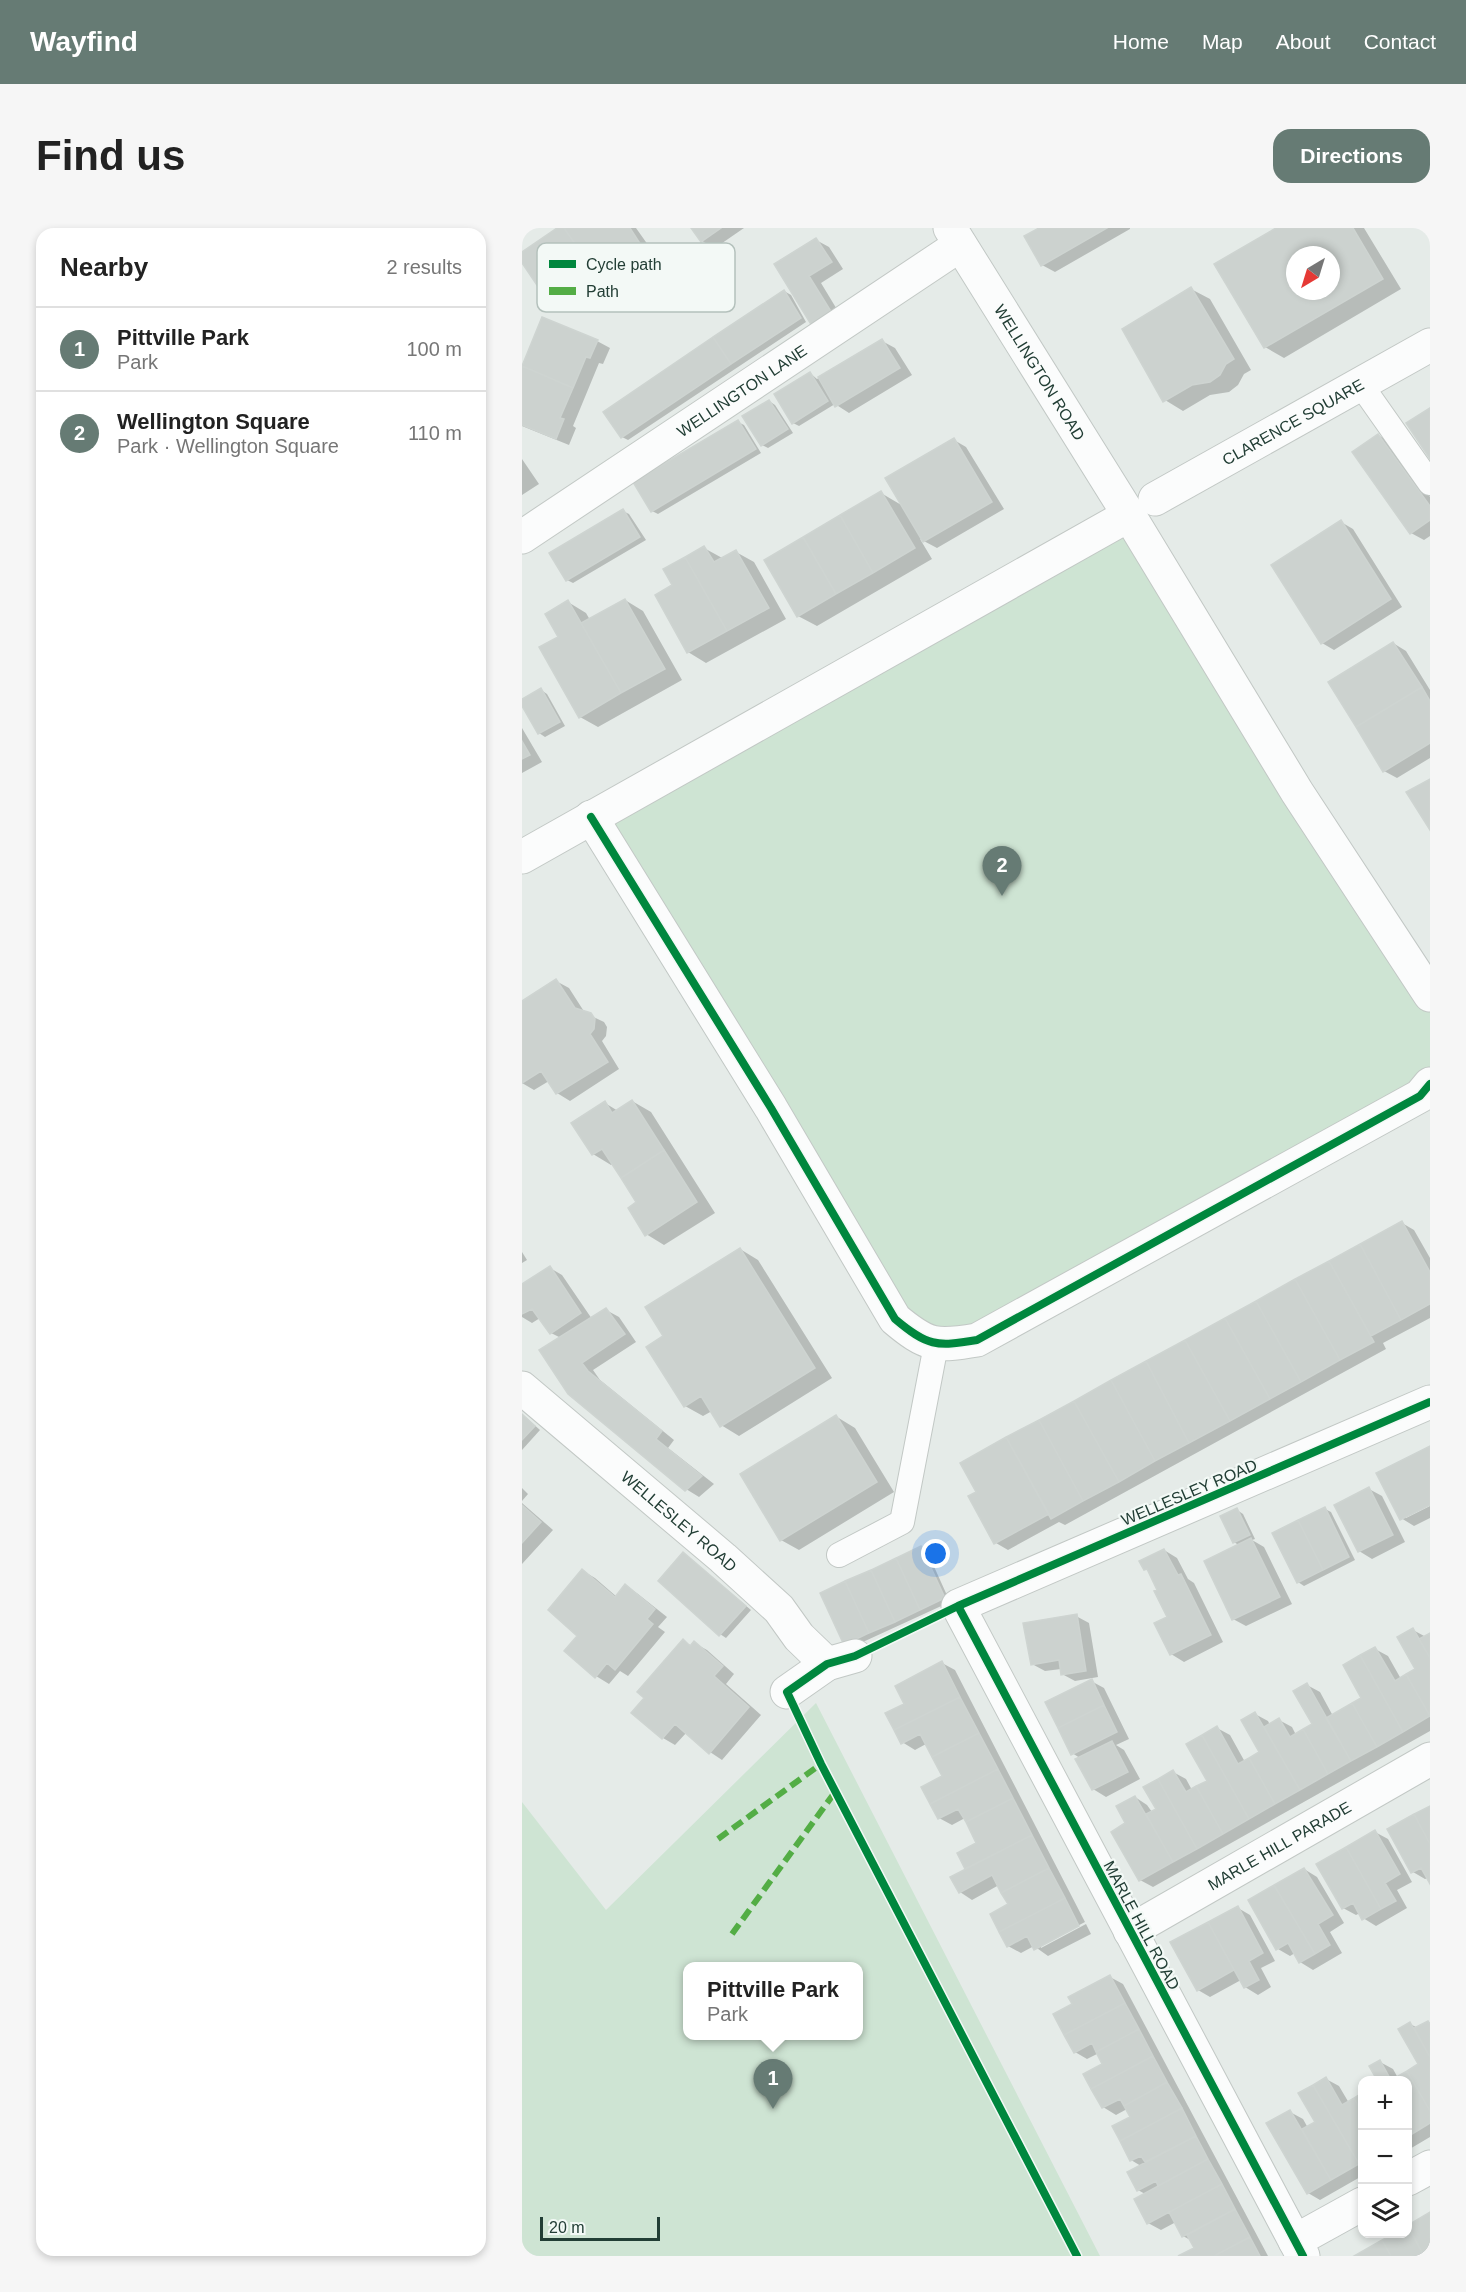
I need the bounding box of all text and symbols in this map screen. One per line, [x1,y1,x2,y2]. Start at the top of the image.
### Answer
text: Wayfind [30,26,138,57]
text: Home [1113,30,1169,53]
text: Map [1202,30,1243,53]
text: About [1276,30,1331,53]
text: Contact [1364,30,1436,53]
button: Directions [1273,129,1430,183]
text: Find us [36,132,185,179]
legend [537,243,735,312]
north arrow [1286,246,1340,300]
text: Nearby [60,252,148,282]
text: 2 results [386,256,462,278]
text: Cycle path [586,256,662,273]
text: Path [586,283,619,300]
street label: WELLINGTON ROAD [991,302,1088,443]
text: Pittville Park [117,325,249,350]
text: 1 [74,338,85,360]
text: 100 m [406,338,462,360]
street label: WELLINGTON LANE [674,342,810,440]
text: Park [117,351,158,373]
street label: CLARENCE SQUARE [1219,376,1367,469]
text: Wellington Square [117,409,310,434]
text: 2 [74,422,85,444]
text: 110 m [408,422,462,444]
text: Park · Wellington Square [117,435,339,457]
pin: 2 [982,846,1022,896]
street label: WELLESLEY ROAD [1119,1456,1260,1529]
street label: WELLESLEY ROAD [618,1468,740,1575]
your location [921,1539,950,1568]
street label: MARLE HILL PARADE [1205,1798,1354,1894]
street label: MARLE HILL ROAD [1100,1858,1183,1993]
popup [683,1962,863,2040]
text: Pittville Park [707,1977,839,2002]
text: Park [707,2003,748,2025]
pin: 1 [754,2060,792,2109]
map controls [1358,2076,1412,2238]
button: + [1358,2076,1412,2130]
button: − [1358,2130,1412,2184]
button: layers [1358,2184,1412,2238]
scale bar [540,2214,660,2242]
text: 20 m [549,2219,585,2236]

